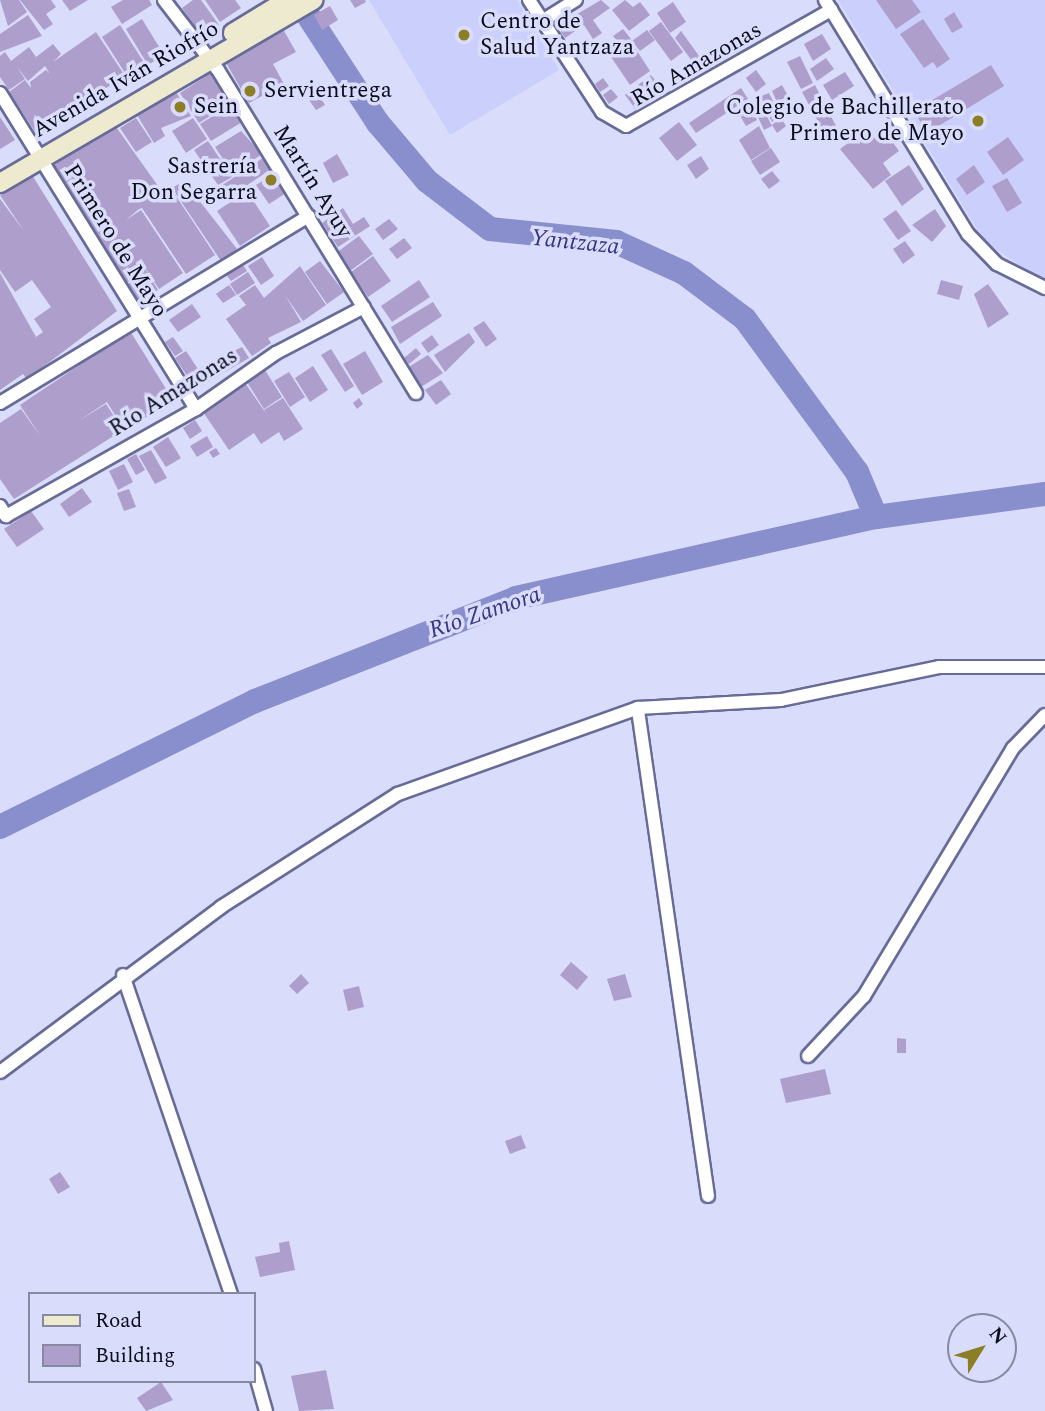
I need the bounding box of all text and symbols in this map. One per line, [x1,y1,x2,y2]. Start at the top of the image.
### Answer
place label: Centro de Salud Yantzaza [480,8,634,62]
street label: Avenida Iván Riofrío [28,15,224,145]
street label: Río Amazonas [627,16,767,114]
marker: Centro de Salud Yantzaza [454,25,474,45]
place label: Servientrega [264,77,392,105]
marker: Servientrega [242,83,258,99]
place label: Sein [194,93,238,121]
place label: Colegio de Bachillerato Primero de Mayo [726,94,964,148]
marker: Sein [172,99,188,115]
marker: Colegio de Bachillerato Primero de Mayo [970,113,986,129]
street label: Martín Ayuy [266,120,358,244]
place label: Sastrería Don Segarra [131,153,257,207]
street label: Primero de Mayo [57,159,173,323]
marker: Sastrería Don Segarra [263,172,279,188]
water label: Yantzaza [529,224,621,262]
street label: Río Amazonas [105,343,243,443]
water label: Río Zamora [425,580,545,646]
legend [28,1292,256,1383]
text: Road [95,1305,142,1337]
north arrow [947,1313,1017,1383]
text: N [981,1321,1014,1351]
text: Building [95,1340,175,1372]

